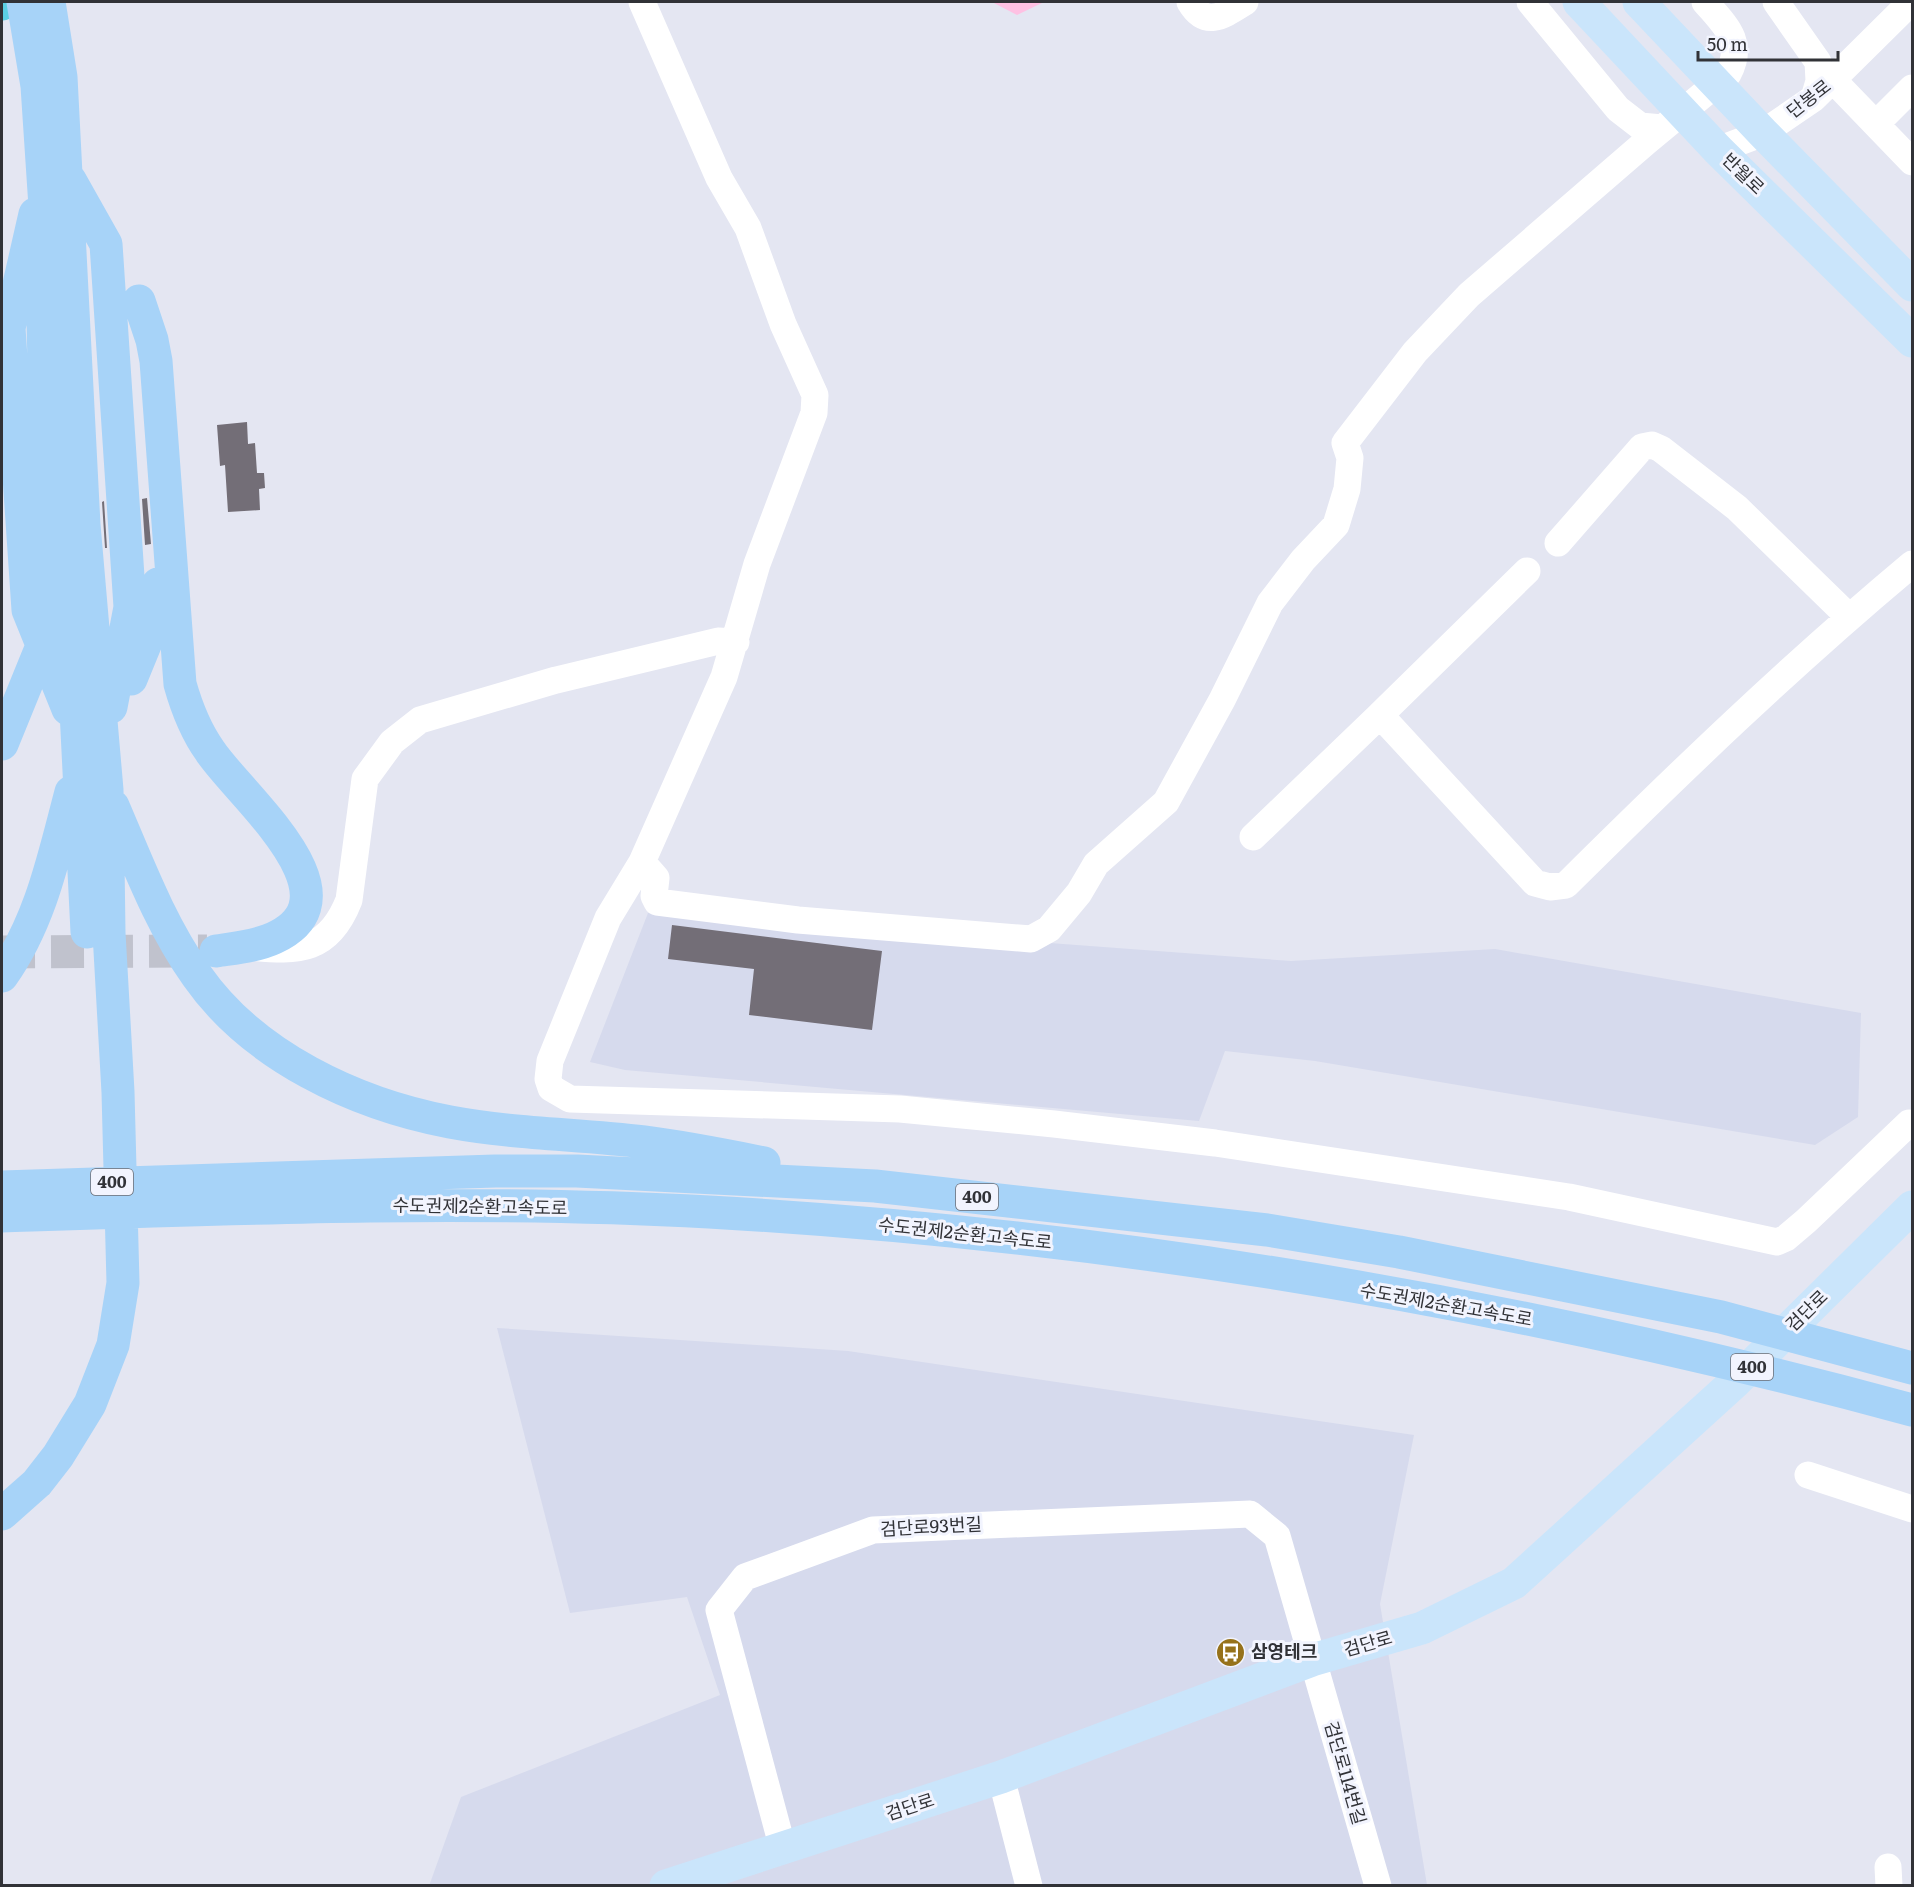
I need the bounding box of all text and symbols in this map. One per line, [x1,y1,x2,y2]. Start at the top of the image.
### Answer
scale bar [1698,24,1838,62]
text: 50 m [1707,30,1748,57]
street label: 단봉로 [1780,72,1836,124]
street label: 반월로 [1717,146,1771,200]
road number: 400 [91,1169,133,1195]
road number: 400 [956,1184,998,1210]
street label: 수도권제2순환고속도로 [392,1190,568,1221]
street label: 수도권제2순환고속도로 [877,1210,1053,1255]
street label: 수도권제2순환고속도로 [1358,1275,1535,1332]
street label: 검단로 [1779,1283,1833,1337]
road number: 400 [1731,1354,1773,1380]
street label: 검단로93번길 [879,1509,983,1542]
street label: 검단로 [1340,1623,1395,1662]
bus stop icon: 삼영테크 [1214,1636,1246,1668]
place label: 삼영테크 [1251,1637,1317,1664]
street label: 검단로114번길 [1319,1718,1374,1828]
street label: 검단로 [882,1785,937,1826]

